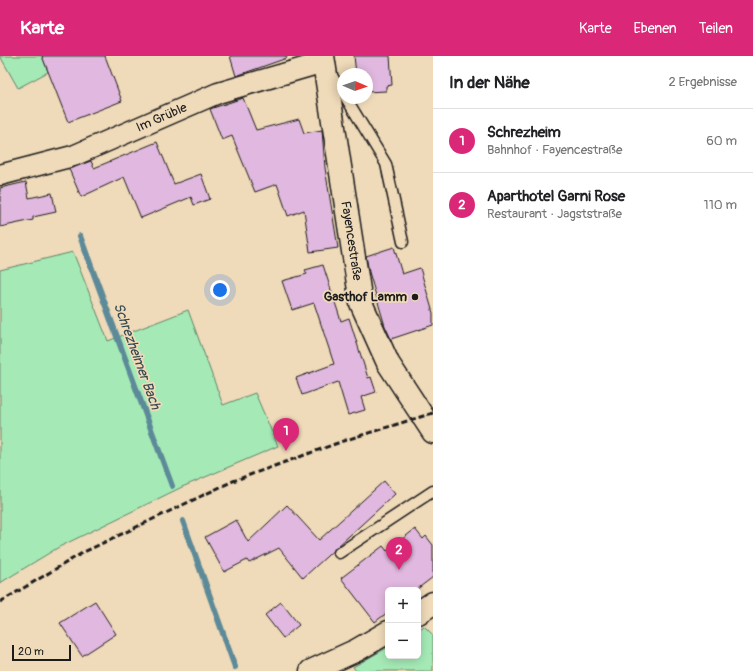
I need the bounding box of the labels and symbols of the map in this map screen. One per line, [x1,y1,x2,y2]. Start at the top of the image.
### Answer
north arrow [337,68,373,104]
street label: Im Grüble [134,99,190,136]
street label: Fayencestraße [337,200,366,282]
your location [210,280,230,300]
place label: Gasthof Lamm [324,289,407,305]
marker: Gasthof Lamm [410,292,420,302]
water label: Schrezheimer Bach [110,301,165,413]
pin: 1 [273,418,299,451]
pin: 2 [386,537,412,570]
scale bar [12,643,71,662]

